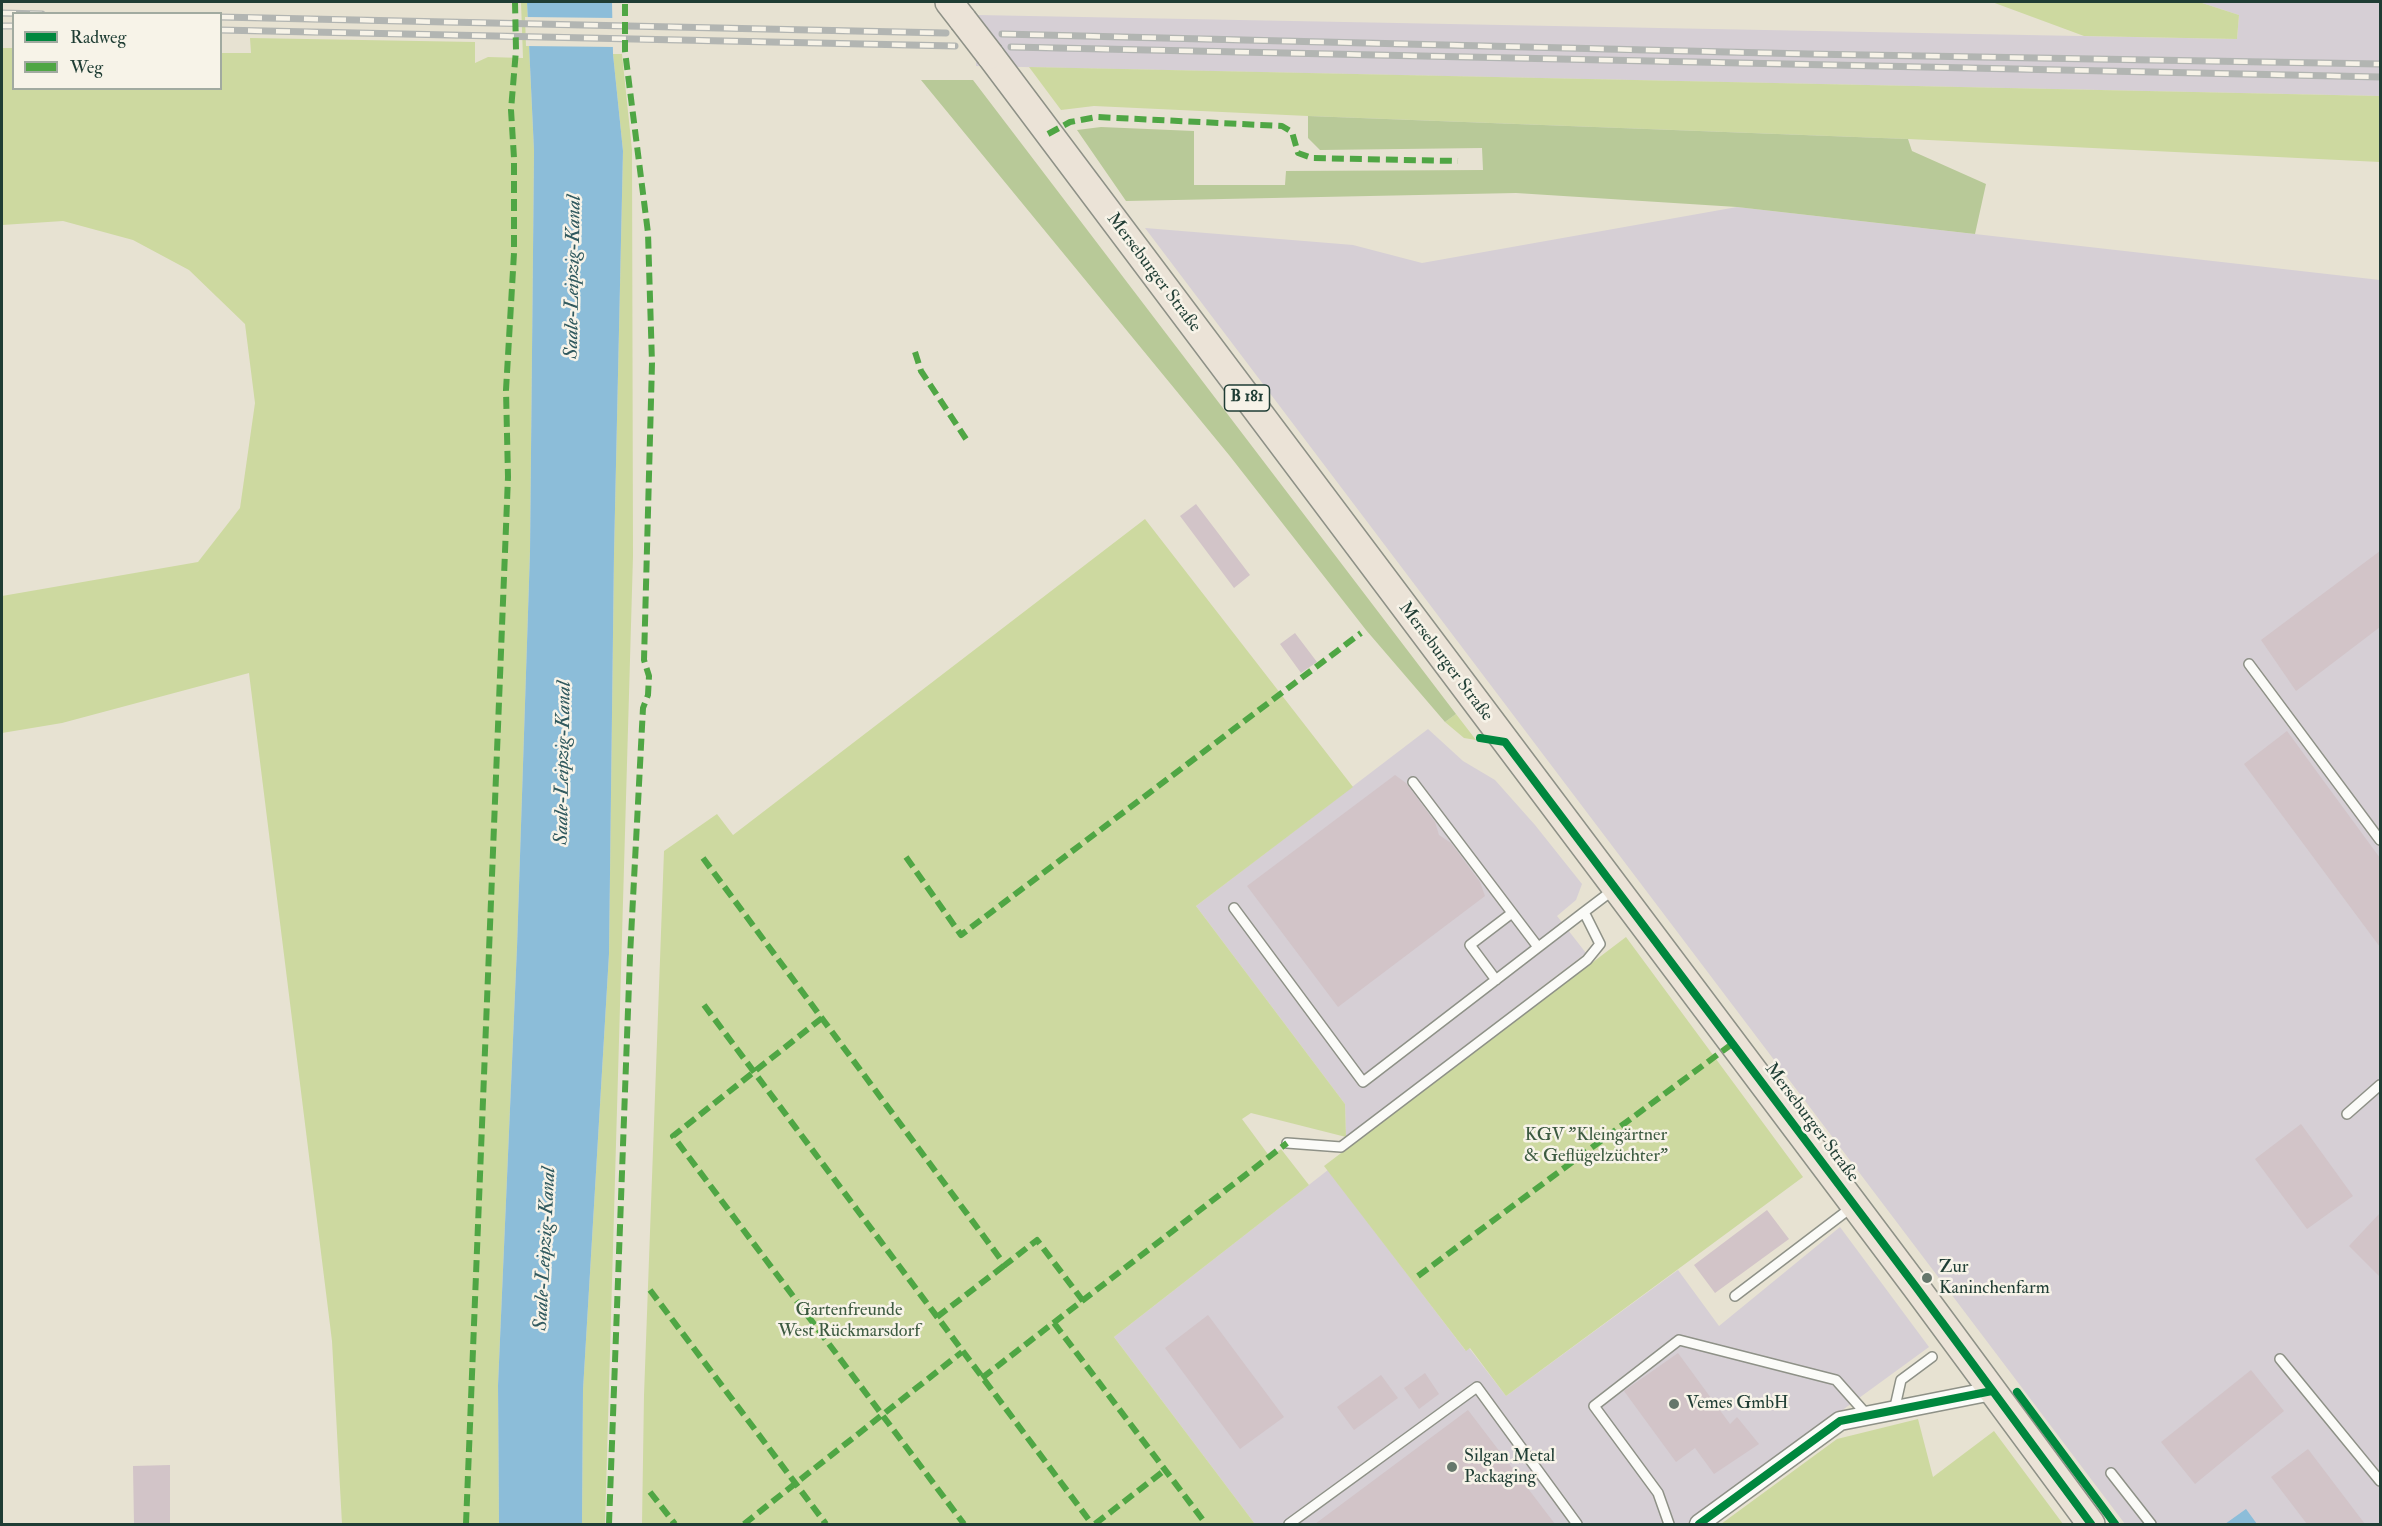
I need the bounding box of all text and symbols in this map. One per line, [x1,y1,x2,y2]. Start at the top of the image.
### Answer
legend [12,12,222,90]
text: Radweg [70,26,126,49]
text: Weg [70,56,103,79]
water label: Saale-Leipzig-Kanal [561,195,587,359]
street label: Merseburger Straße [1101,209,1205,337]
road number: B 181 [1224,385,1270,411]
street label: Merseburger Straße [1393,598,1497,726]
water label: Saale-Leipzig-Kanal [551,681,577,845]
street label: Merseburger Straße [1759,1059,1863,1187]
park label: KGV "Kleingärtner & Geflügelzüchter" [1524,1125,1668,1168]
water label: Saale-Leipzig-Kanal [530,1167,562,1331]
place label: Zur Kaninchenfarm [1939,1257,2050,1300]
marker: Zur Kaninchenfarm [1920,1271,1934,1285]
park label: Gartenfreunde West Rückmarsdorf [778,1300,920,1342]
place label: Vemes GmbH [1686,1393,1788,1415]
marker: Vemes GmbH [1667,1397,1681,1411]
place label: Silgan Metal Packaging [1464,1446,1555,1488]
marker: Silgan Metal Packaging [1445,1460,1459,1474]

